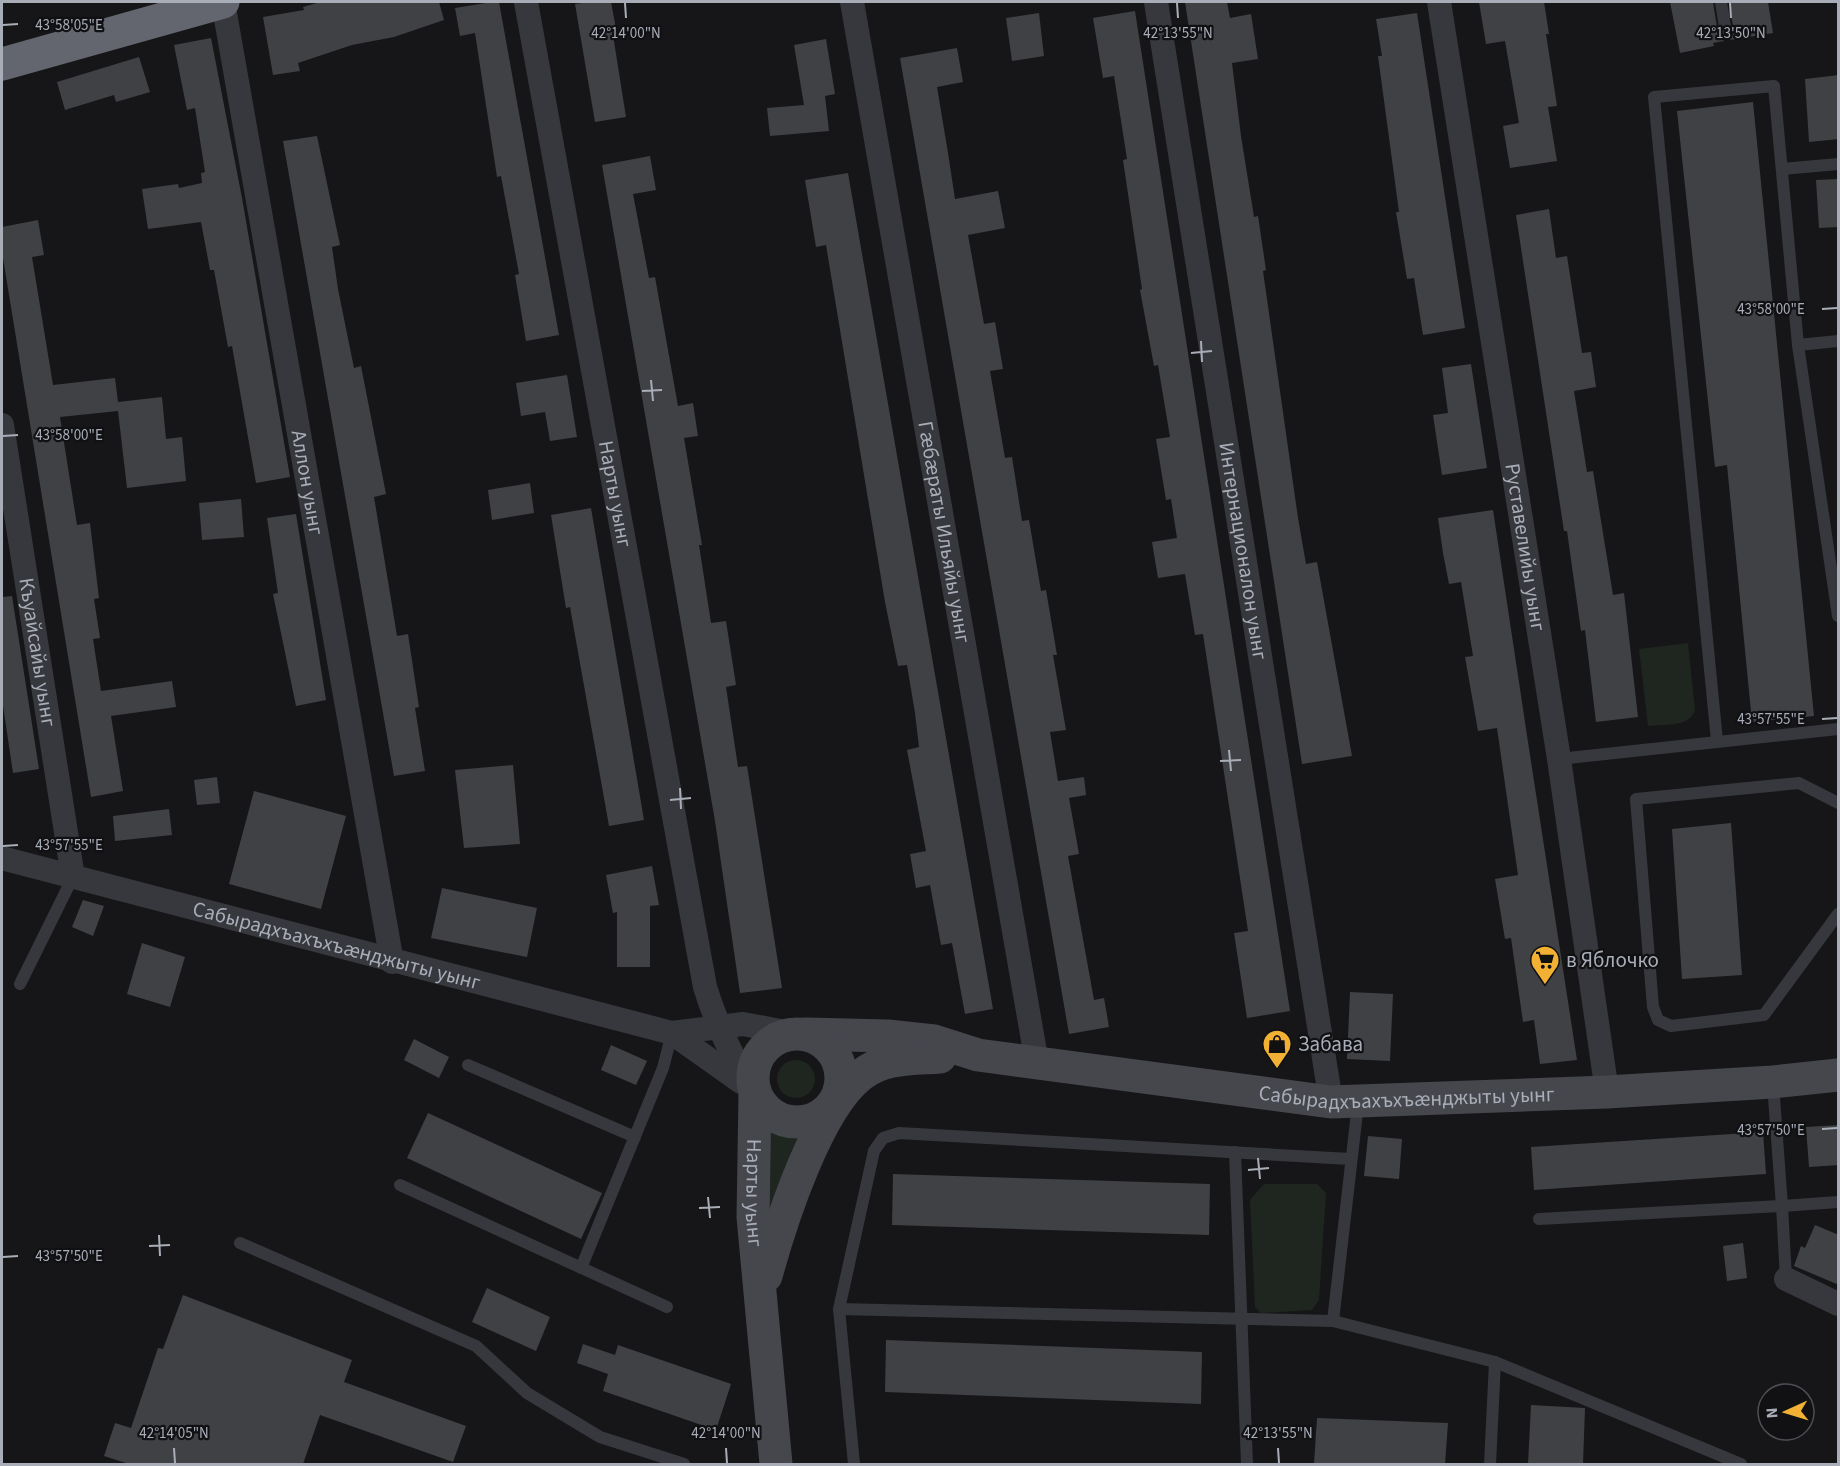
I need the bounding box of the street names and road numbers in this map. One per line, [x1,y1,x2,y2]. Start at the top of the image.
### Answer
street label: Гæбæраты Ильяйы уынг [910,419,979,646]
street label: Аллон уынг [284,428,332,538]
street label: Нарты уынг [591,438,640,550]
street label: Интернационалон уынг [1211,440,1275,662]
street label: Руставелийы уынг [1497,461,1554,634]
street label: Къуайсайы уынг [11,576,64,729]
street label: Сабырадхъахъхъæнджыты уынг [190,893,484,997]
street label: Сабырадхъахъхъæнджыты уынг [1257,1078,1555,1117]
street label: Нарты уынг [738,1139,771,1249]

